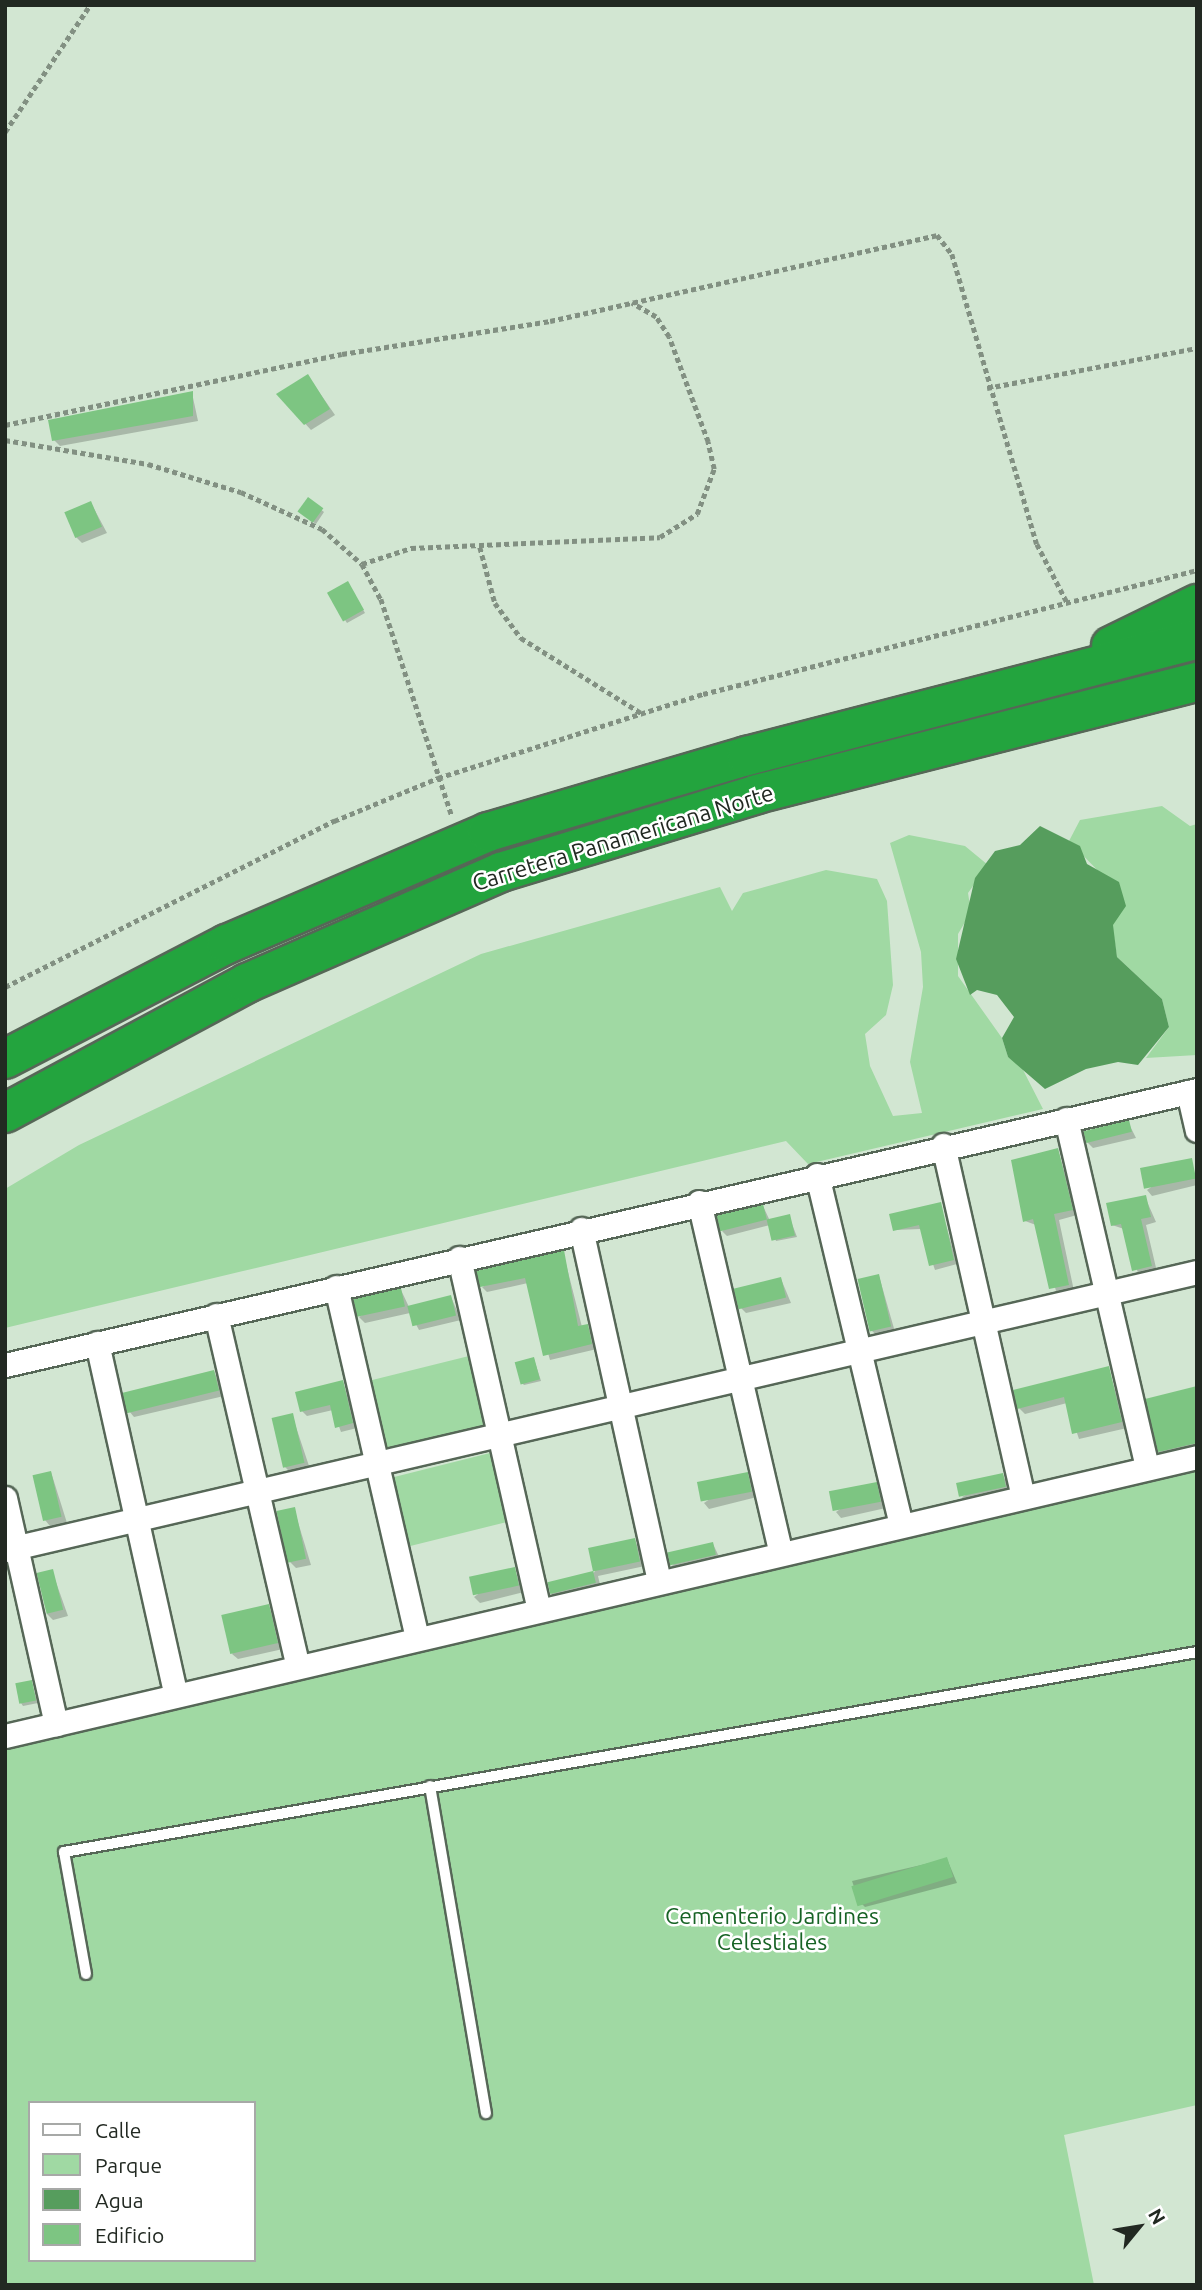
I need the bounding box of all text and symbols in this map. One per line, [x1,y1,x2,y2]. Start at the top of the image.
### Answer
street label: Carretera Panamericana Norte [469,779,777,897]
park label: Cementerio Jardines Celestiales [665,1902,879,1956]
legend [28,2101,256,2262]
text: Calle [95,2118,141,2142]
text: Parque [95,2153,162,2177]
text: Agua [95,2188,144,2212]
north arrow [1104,2192,1174,2262]
text: N [1144,2205,1170,2228]
text: Edificio [95,2223,164,2247]

